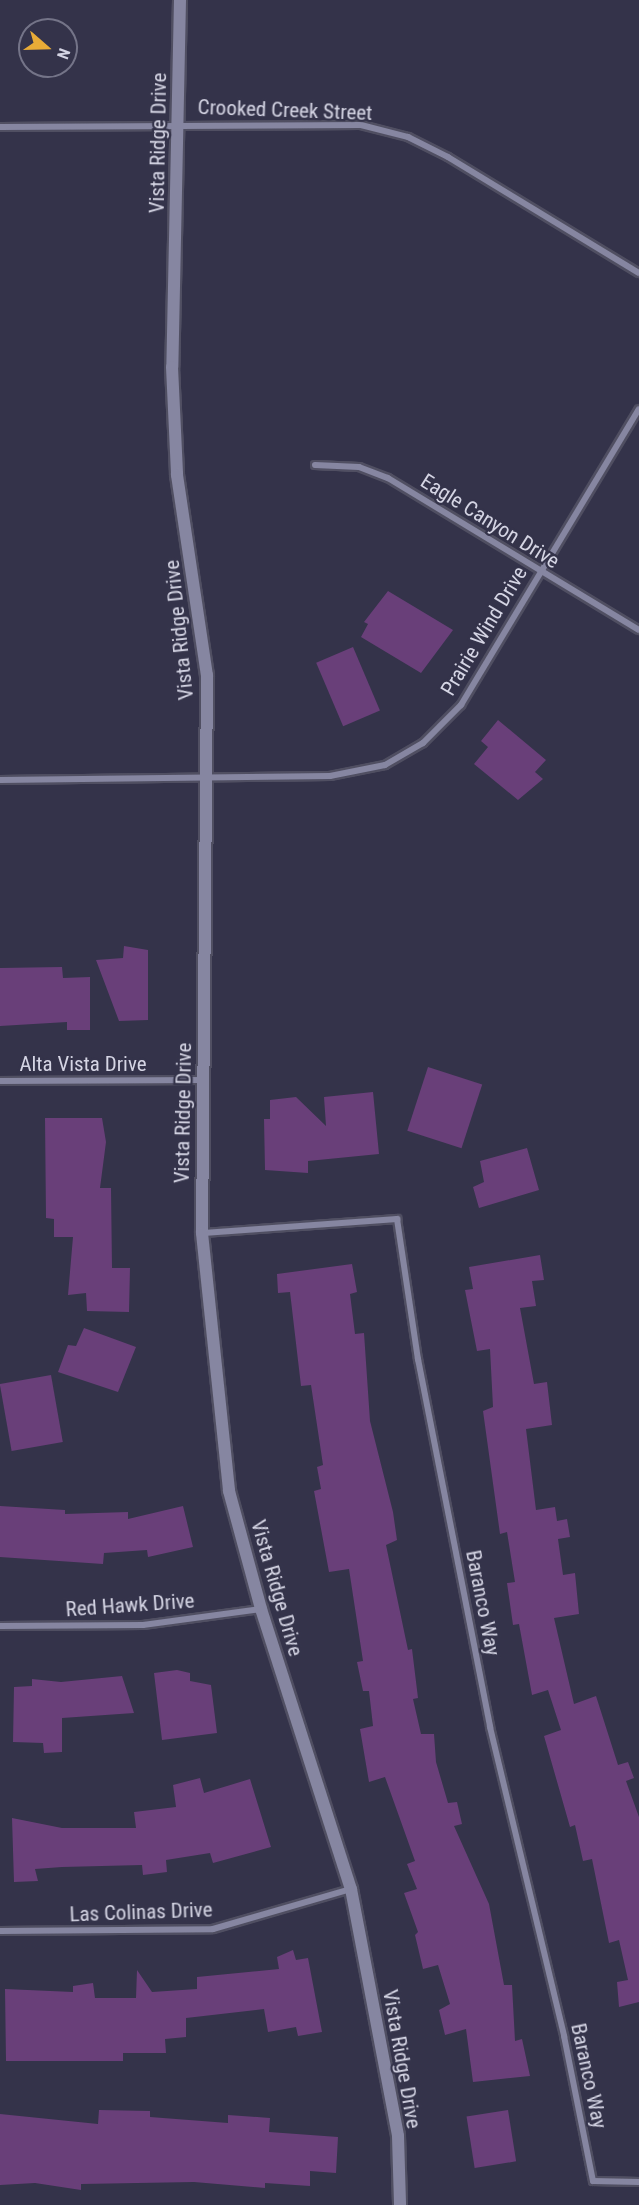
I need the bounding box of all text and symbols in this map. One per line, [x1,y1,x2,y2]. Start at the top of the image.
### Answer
north arrow [18,18,78,78]
text: N [53,46,74,61]
street label: Vista Ridge Drive [144,73,172,213]
street label: Crooked Creek Street [197,94,373,126]
street label: Eagle Canyon Drive [416,468,564,574]
street label: Vista Ridge Drive [159,559,199,701]
street label: Prairie Wind Drive [435,562,533,700]
street label: Vista Ridge Drive [169,1043,197,1183]
street label: Alta Vista Drive [19,1051,147,1077]
street label: Vista Ridge Drive [246,1517,308,1659]
street label: Baranco Way [460,1548,506,1658]
street label: Red Hawk Drive [65,1588,195,1622]
street label: Las Colinas Drive [69,1897,213,1927]
street label: Vista Ridge Drive [377,1988,427,2130]
street label: Baranco Way [566,2021,612,2131]

